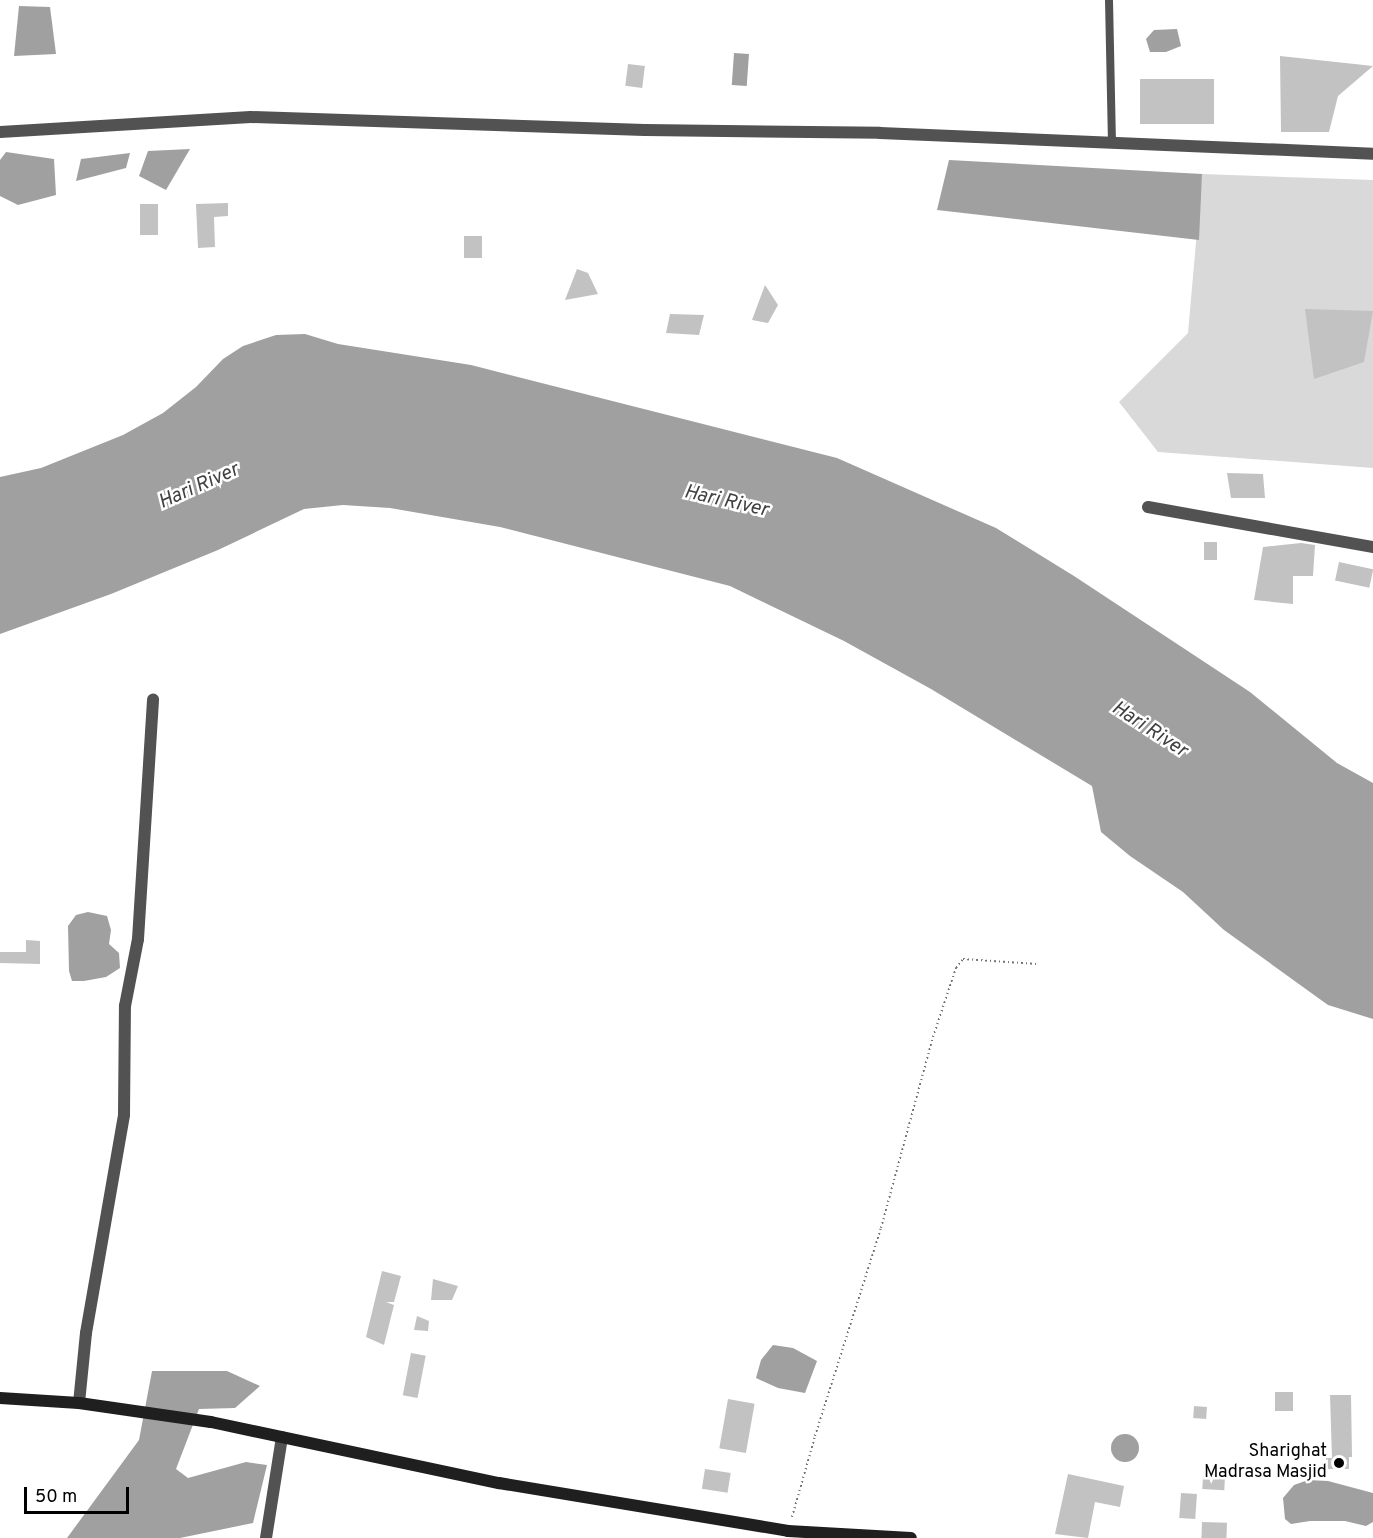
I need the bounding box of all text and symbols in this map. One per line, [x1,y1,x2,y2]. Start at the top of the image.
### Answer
water label: Hari River [155,459,243,515]
water label: Hari River [682,481,770,523]
water label: Hari River [1107,697,1191,763]
place label: Sharighat Madrasa Masjid [1204,1442,1327,1484]
marker: Sharighat Madrasa Masjid [1332,1456,1346,1470]
scale bar [27,1475,132,1513]
text: 50 m [35,1486,77,1509]

